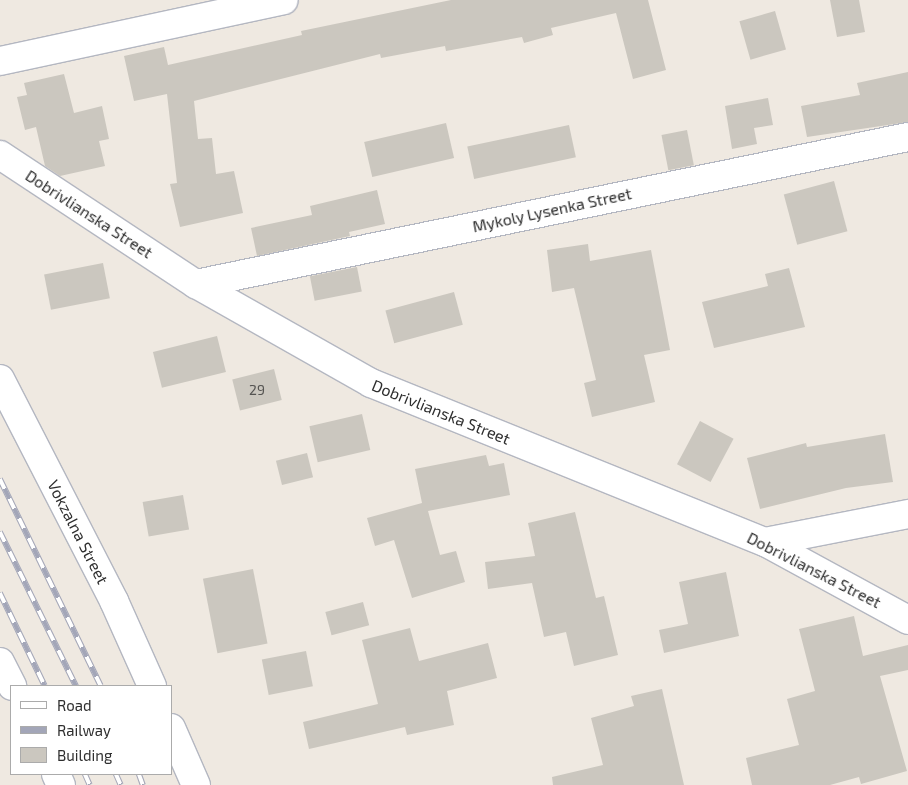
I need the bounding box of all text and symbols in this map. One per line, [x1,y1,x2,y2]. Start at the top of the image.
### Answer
street label: Dobrivlianska Street [22,166,156,262]
street label: Mykoly Lysenka Street [471,184,633,236]
street label: Dobrivlianska Street [369,375,513,449]
house number: 29 [249,382,265,398]
street label: Vokzalna Street [44,477,112,587]
street label: Dobrivlianska Street [744,528,884,612]
legend [10,685,172,775]
text: Road [57,696,92,714]
text: Railway [57,721,111,739]
text: Building [57,746,112,764]

